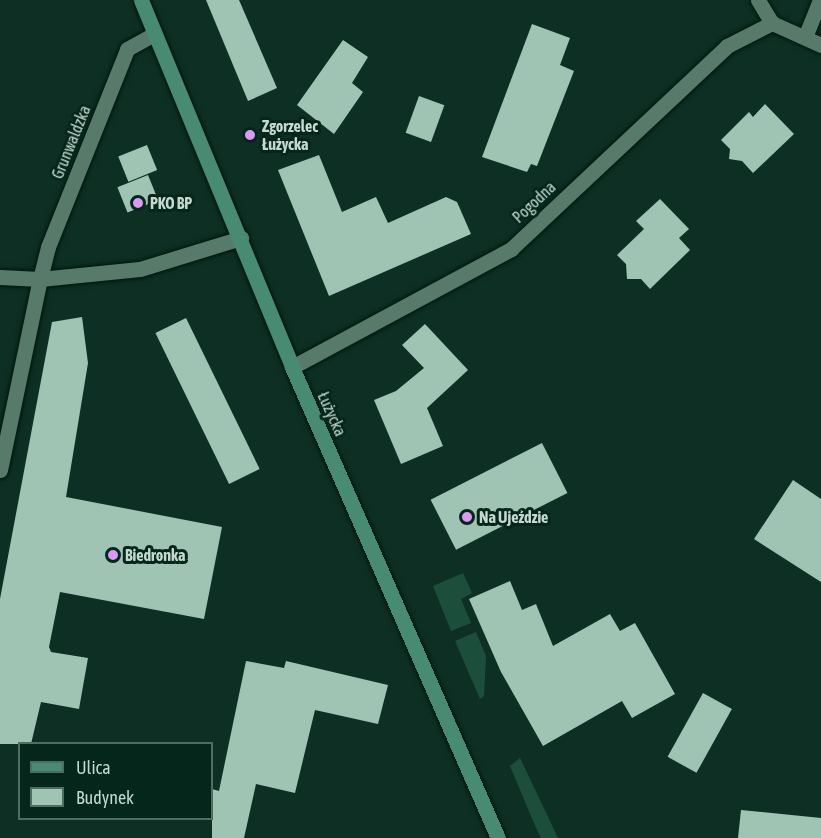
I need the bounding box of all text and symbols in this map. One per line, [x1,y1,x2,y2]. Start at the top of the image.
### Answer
street label: Grunwaldzka [48,103,94,181]
place label: Zgorzelec Łużycka [262,116,318,154]
marker: Zgorzelec Łużycka [243,128,257,142]
street label: Pogodna [508,177,560,227]
place label: PKO BP [150,193,192,213]
marker: PKO BP [131,196,145,210]
street label: Łużycka [314,389,350,439]
place label: Na Ujeździe [479,507,548,527]
marker: Na Ujeździe [460,510,474,524]
place label: Biedronka [125,545,186,565]
marker: Biedronka [106,548,120,562]
legend [18,742,213,820]
text: Ulica [76,757,111,778]
text: Budynek [76,787,134,808]

